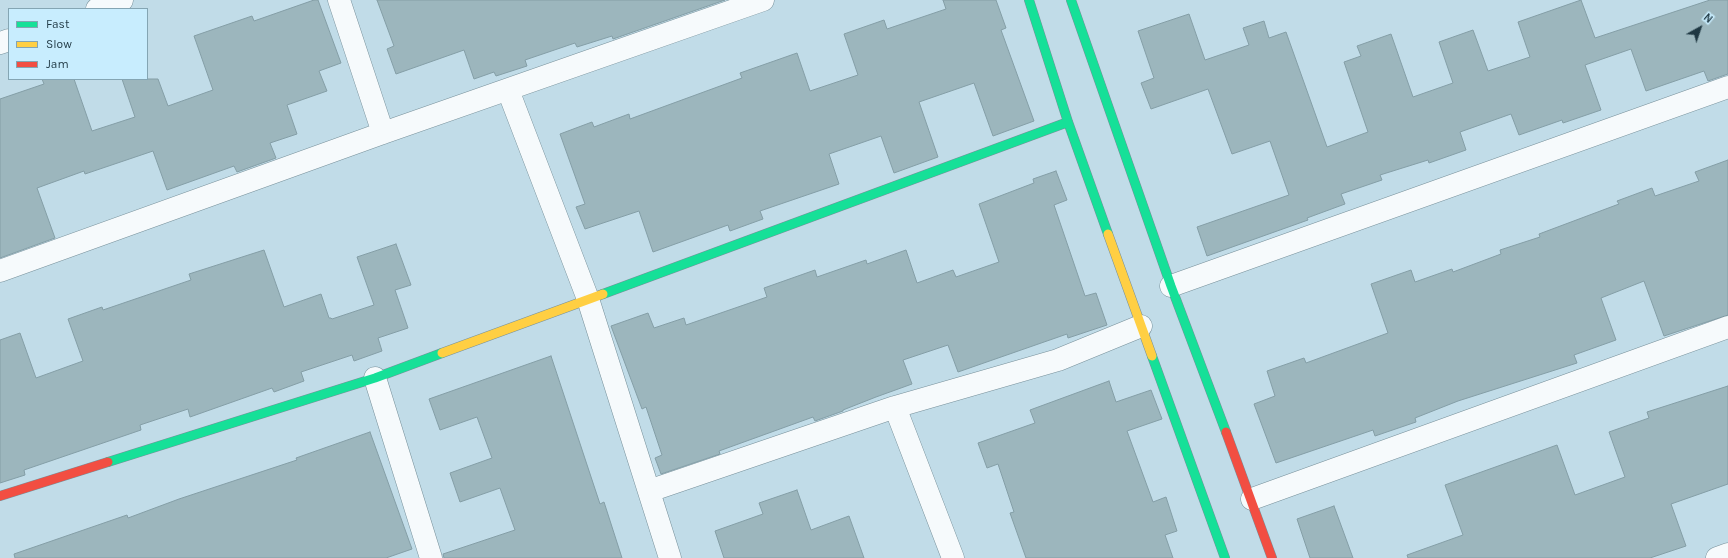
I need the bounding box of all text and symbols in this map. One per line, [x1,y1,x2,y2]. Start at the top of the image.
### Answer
legend [8,8,148,80]
north arrow [1680,8,1720,48]
text: N [1701,11,1715,26]
text: Fast [46,17,69,31]
text: Slow [46,37,72,51]
text: Jam [46,57,69,71]

